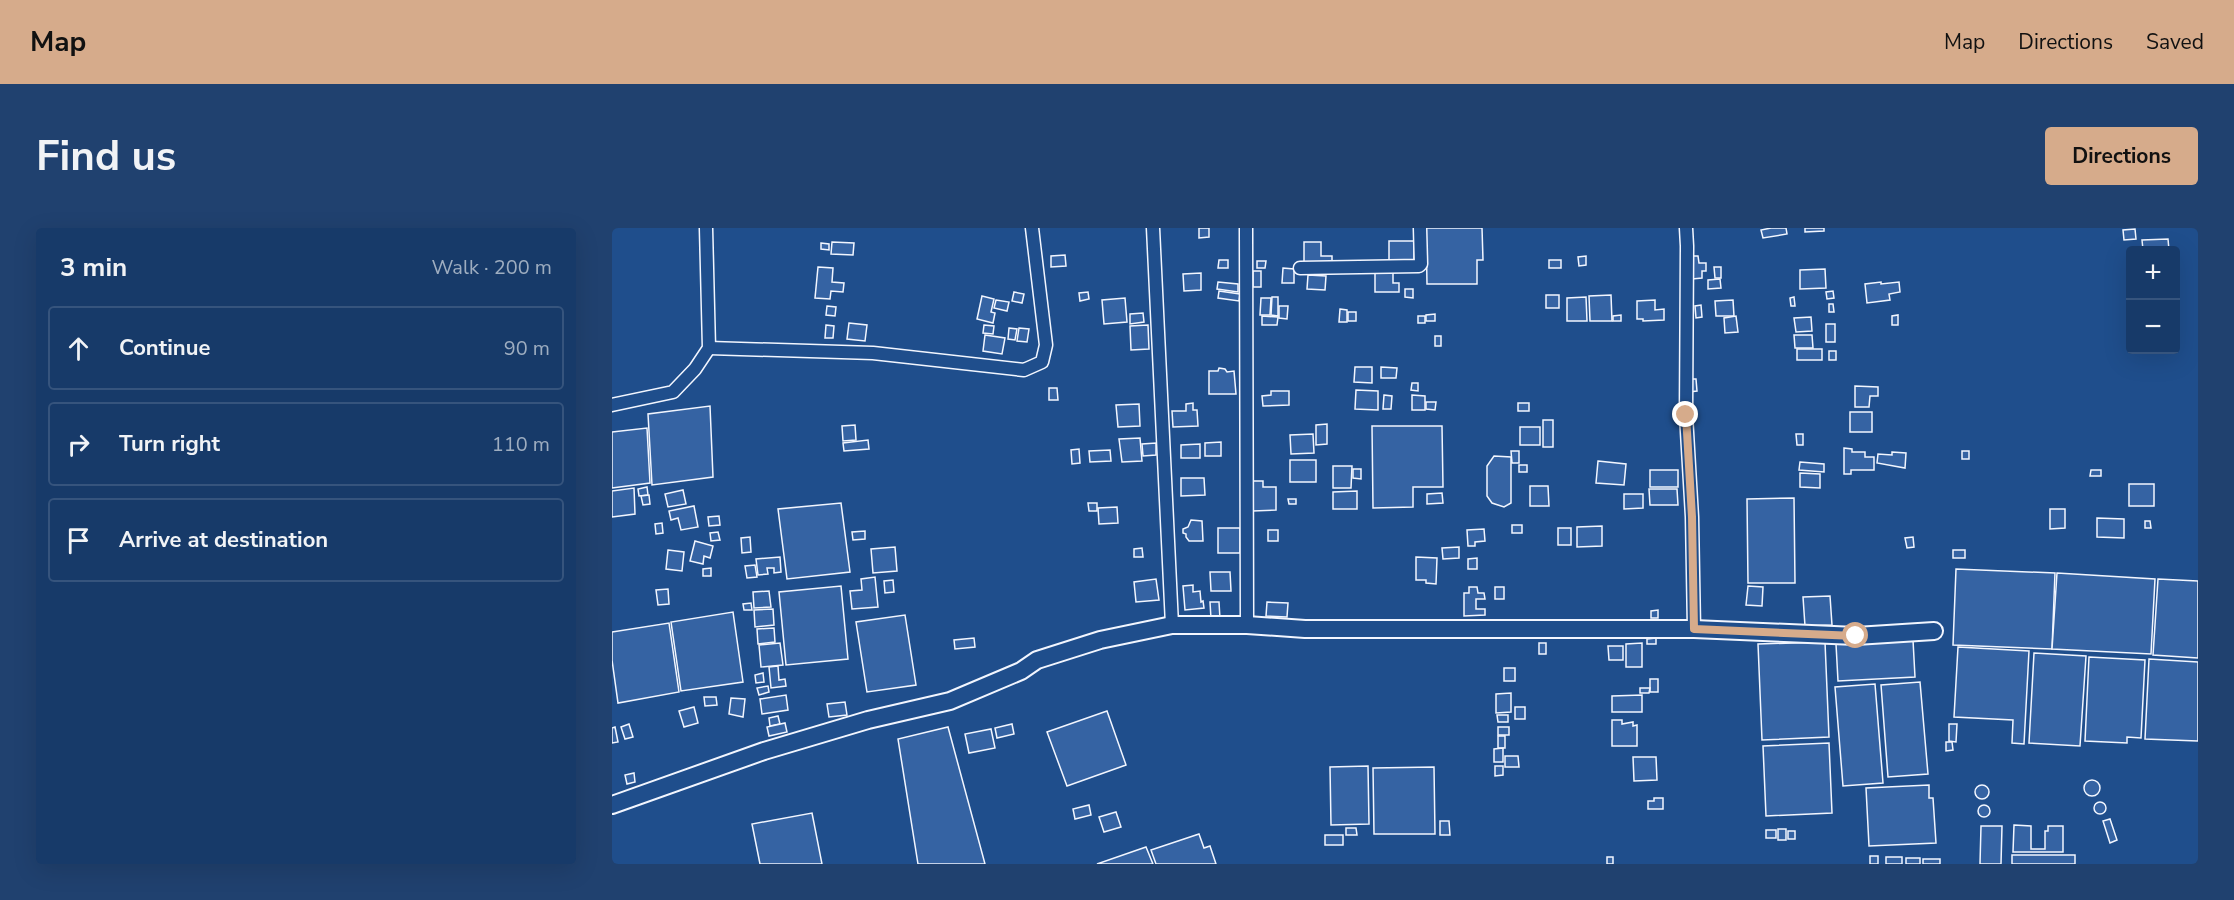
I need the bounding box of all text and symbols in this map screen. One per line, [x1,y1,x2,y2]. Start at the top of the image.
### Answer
text: Map [30,23,86,61]
text: Map [1944,28,1985,56]
text: Directions [2018,28,2113,56]
text: Saved [2146,28,2204,56]
button: Directions [2045,127,2198,185]
text: Find us [36,128,176,185]
map controls [2126,246,2180,354]
button: + [2126,246,2180,300]
text: 3 min [60,250,127,285]
text: Walk · 200 m [432,254,552,281]
button: − [2126,300,2180,354]
icon: ahead [62,332,95,365]
text: Continue [119,333,210,363]
text: 90 m [504,335,550,362]
route end [1672,401,1698,427]
icon: right [62,428,95,461]
text: Turn right [119,429,220,459]
text: 110 m [492,431,550,458]
icon: arrive [62,524,95,557]
text: Arrive at destination [119,525,328,555]
route start [1842,622,1868,648]

